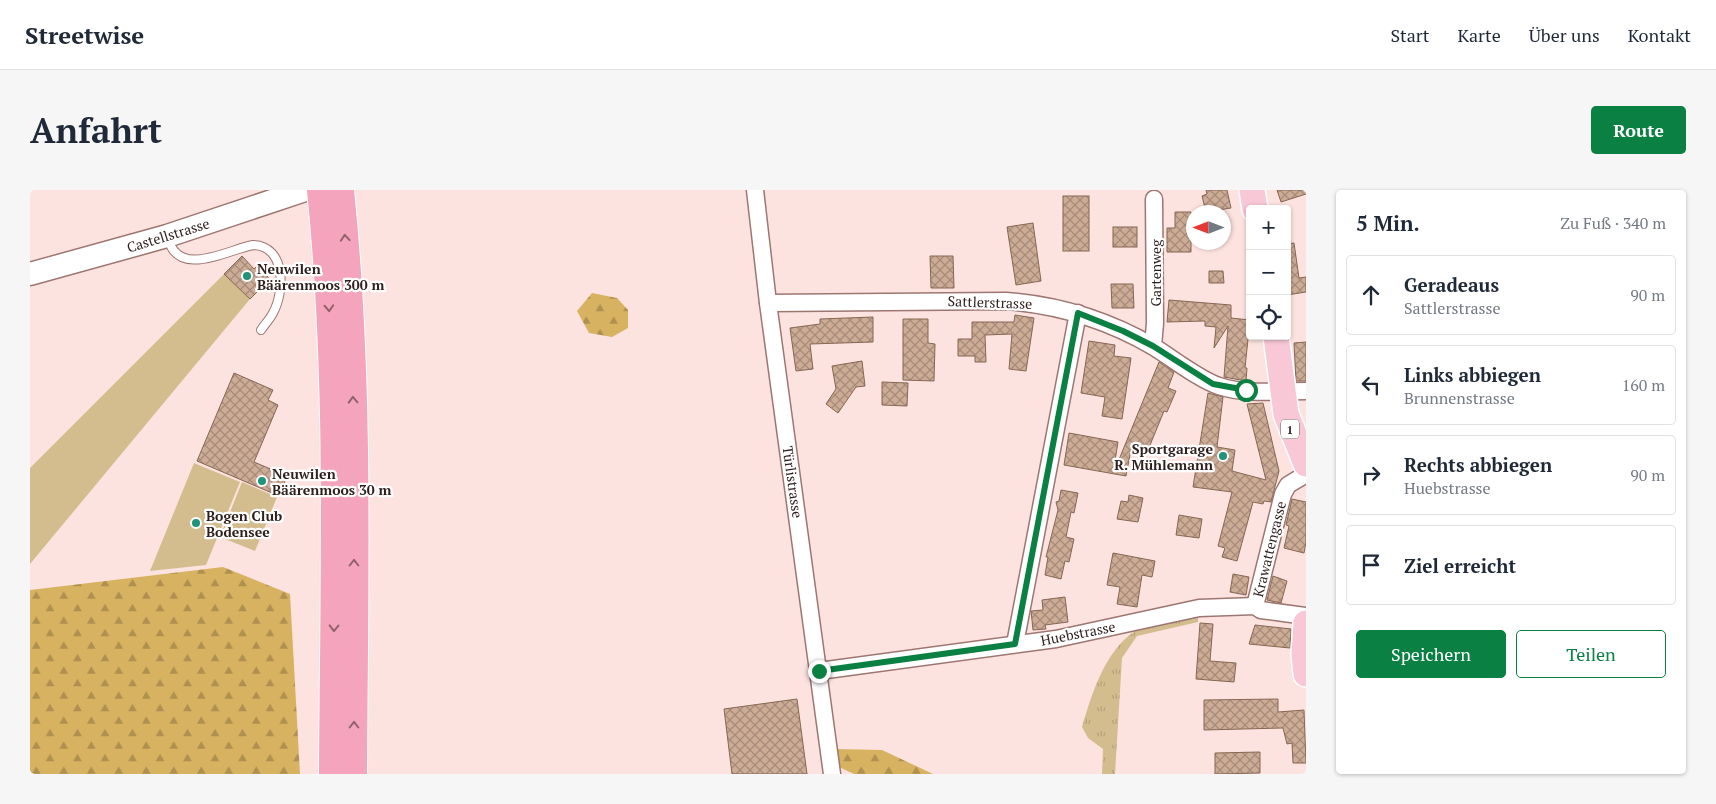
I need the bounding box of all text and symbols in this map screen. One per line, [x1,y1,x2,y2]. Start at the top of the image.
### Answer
text: Streetwise [25,19,144,51]
text: Start [1390,23,1429,47]
text: Karte [1457,23,1501,47]
text: Über uns [1529,23,1600,47]
text: Kontakt [1628,23,1691,47]
button: Route [1591,106,1686,154]
text: Anfahrt [30,107,162,153]
north arrow [1186,205,1231,250]
map controls [1246,205,1291,340]
button: + [1246,205,1291,250]
text: 5 Min. [1356,209,1420,237]
text: Zu Fuß · 340 m [1560,212,1666,234]
street label: Castellstrasse [124,213,212,257]
one-way arrow [339,234,350,242]
street label: Gartenweg [1146,239,1165,307]
button: − [1246,250,1291,295]
place label: Neuwilen Bäärenmoos 300 m [257,259,384,294]
marker: Neuwilen Bäärenmoos 300 m [241,270,253,282]
text: Geradeaus [1404,272,1499,297]
icon: ahead [1357,281,1385,309]
text: 90 m [1630,284,1665,306]
street label: Sattlerstrasse [947,291,1033,313]
button: locate [1246,295,1291,340]
text: Sattlerstrasse [1404,297,1501,319]
one-way arrow [324,305,335,313]
text: Links abbiegen [1404,362,1541,387]
icon: left [1357,371,1385,399]
text: 160 m [1622,374,1665,396]
route start [1235,379,1258,402]
text: Brunnenstrasse [1404,387,1515,409]
one-way arrow [347,396,358,404]
road number: 1 [1281,420,1299,438]
place label: Sportgarage R. Mühlemann [1114,439,1213,474]
street label: Türlistrasse [779,445,807,519]
marker: Sportgarage R. Mühlemann [1217,450,1229,462]
text: Rechts abbiegen [1404,452,1552,477]
icon: right [1357,461,1385,489]
place label: Neuwilen Bäärenmoos 30 m [272,464,392,499]
text: 90 m [1630,464,1665,486]
marker: Neuwilen Bäärenmoos 30 m [256,475,268,487]
text: Huebstrasse [1404,477,1491,499]
street label: Krawattengasse [1248,499,1290,599]
place label: Bogen Club Bodensee [206,506,282,541]
marker: Bogen Club Bodensee [190,517,202,529]
icon: arrive [1357,551,1385,579]
text: Ziel erreicht [1404,553,1516,578]
one-way arrow [349,559,360,567]
street label: Huebstrasse [1039,616,1117,650]
one-way arrow [329,625,339,633]
button: Speichern [1356,630,1506,678]
button: Teilen [1516,630,1666,678]
route end [808,660,831,683]
one-way arrow [348,721,359,729]

